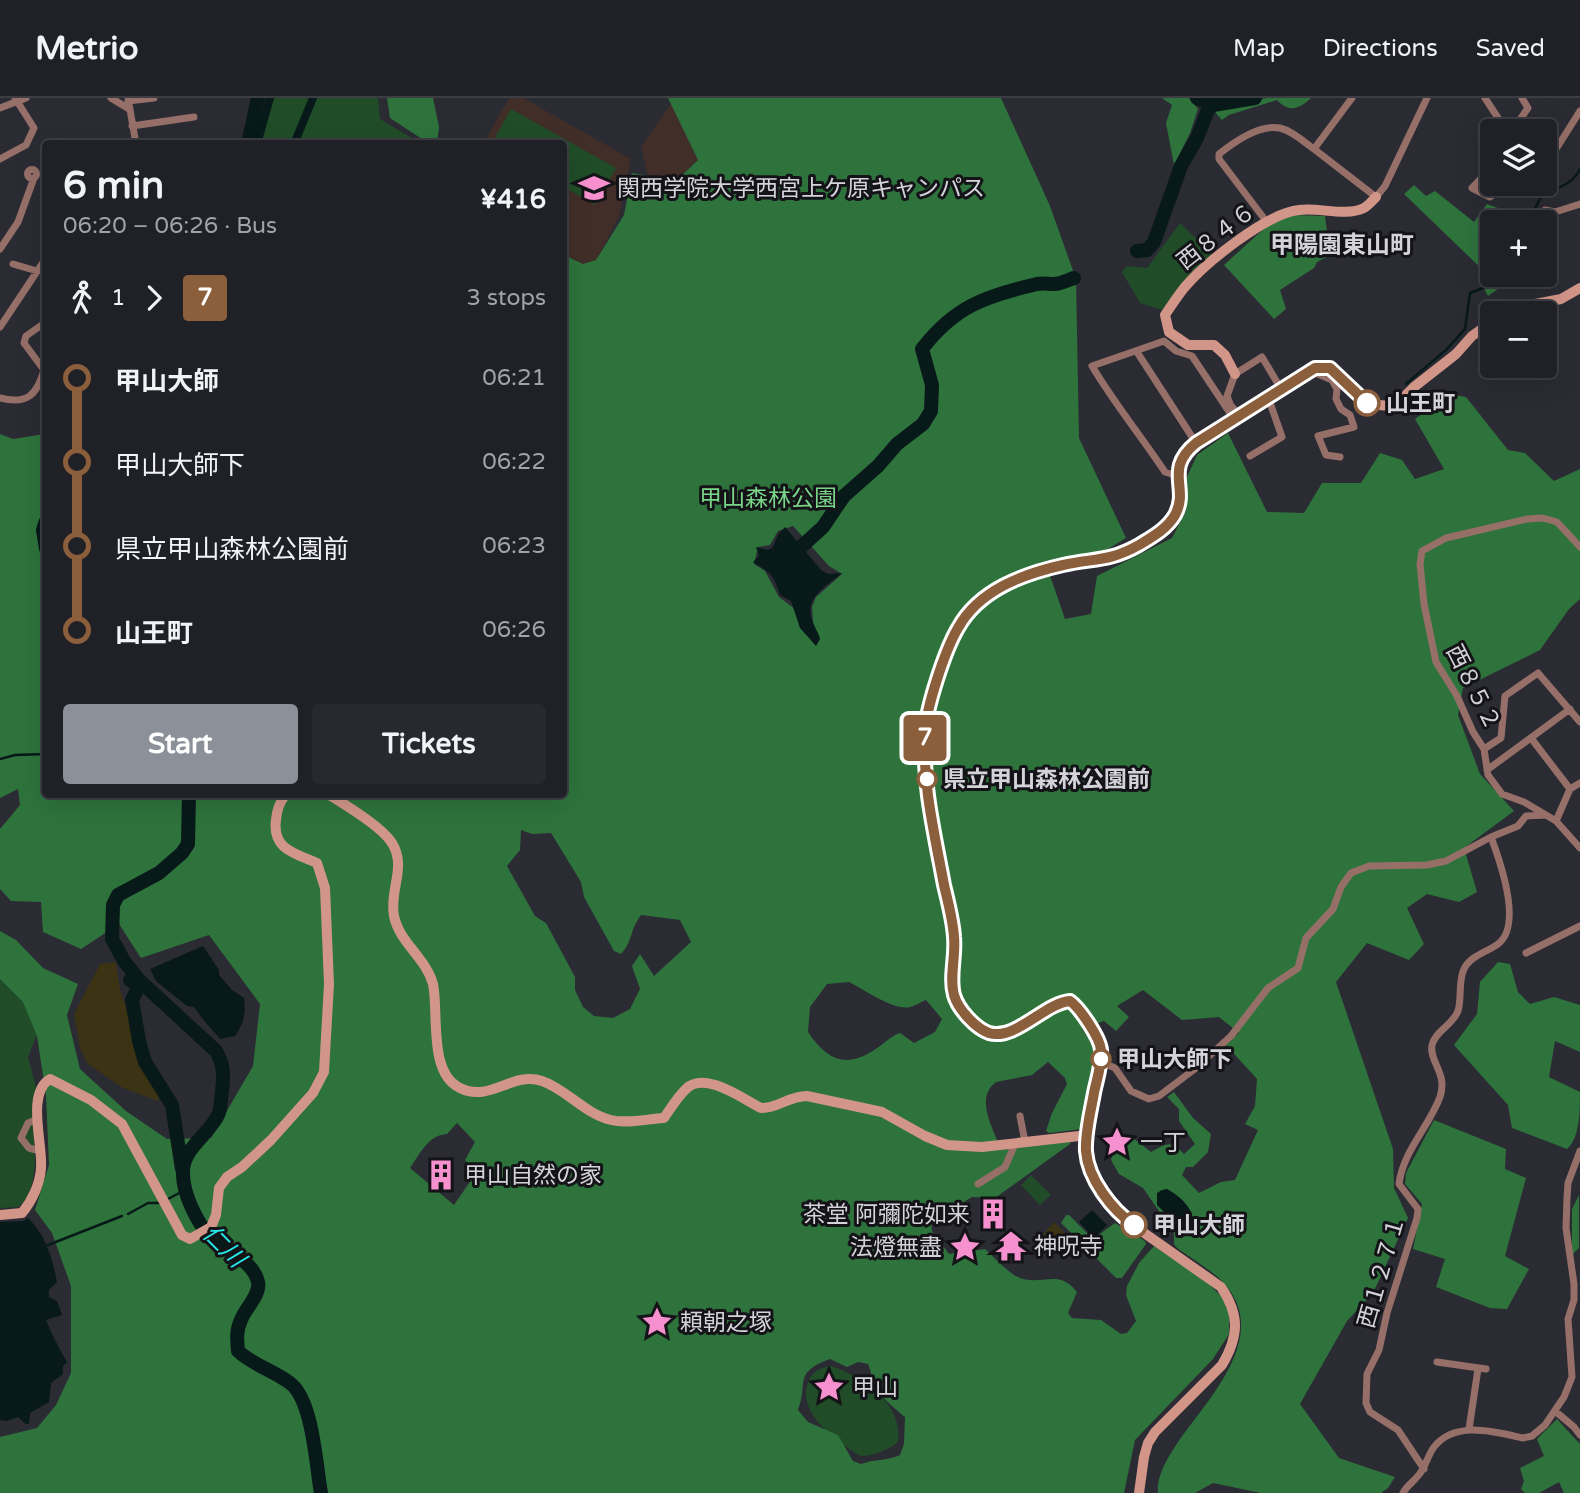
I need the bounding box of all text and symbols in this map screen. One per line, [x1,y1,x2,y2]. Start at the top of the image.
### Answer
text: Metrio [35,29,139,68]
text: Map [1233,34,1285,63]
text: Directions [1323,34,1438,63]
text: Saved [1476,34,1545,63]
map controls [1480,119,1557,378]
button: layers [1480,119,1557,196]
text: 6 min [63,163,164,209]
school or university icon: 関西学院大学西宮上ケ原キャンパス [577,171,611,205]
place label: 関西学院大学西宮上ケ原キャンパス [617,175,985,203]
text: ¥416 [480,184,546,215]
street label: 西８４６ [1172,197,1261,276]
button: + [1480,210,1557,287]
text: 06:20 – 06:26 · Bus [63,212,277,240]
district label: 甲陽園東山町 [1270,231,1414,260]
icon: walk [63,279,101,317]
icon: forward [135,279,173,317]
text: 7 [197,283,213,312]
text: 1 [111,284,125,312]
text: 3 stops [466,284,546,312]
button: − [1480,301,1557,378]
text: 06:21 [482,364,546,392]
text: 甲山大師 [115,366,219,397]
marker: 山王町 [1354,390,1380,416]
place label: 山王町 [1386,390,1455,418]
text: 06:22 [482,448,546,476]
text: 甲山大師下 [115,450,245,481]
park label: 甲山森林公園 [699,485,837,513]
text: 06:23 [482,532,546,560]
text: 県立甲山森林公園前 [115,534,349,565]
text: 06:26 [482,616,546,644]
text: 山王町 [115,618,193,649]
street label: 西８５２ [1440,640,1506,735]
button: Start [63,704,298,784]
button: Tickets [312,704,546,784]
line badge: 7 [902,715,948,761]
text: 7 [917,723,933,752]
place label: 県立甲山森林公園前 [943,766,1150,794]
marker: 県立甲山森林公園前 [917,769,937,789]
place label: 甲山大師下 [1117,1046,1232,1074]
marker: 甲山大師下 [1091,1049,1111,1069]
place icon: 一丁 [1100,1125,1134,1159]
place label: 一丁 [1140,1129,1186,1157]
building icon: 甲山自然の家 [424,1158,458,1192]
place label: 甲山自然の家 [464,1162,602,1190]
building icon: 茶堂 阿彌陀如来 [976,1197,1010,1231]
place label: 茶堂 阿彌陀如来 [803,1201,970,1229]
marker: 甲山大師 [1121,1212,1147,1238]
place label: 甲山大師 [1153,1212,1245,1240]
street label: 西１２７１ [1353,1213,1411,1331]
water label: 仁川 [196,1219,253,1276]
temple icon: 神呪寺 [994,1229,1028,1263]
place icon: 法燈無盡 [948,1230,982,1264]
place label: 神呪寺 [1034,1233,1103,1261]
place label: 法燈無盡 [850,1234,942,1262]
place icon: 頼朝之塚 [640,1305,674,1339]
place label: 頼朝之塚 [680,1309,772,1337]
place icon: 甲山 [812,1370,846,1404]
place label: 甲山 [852,1374,898,1402]

